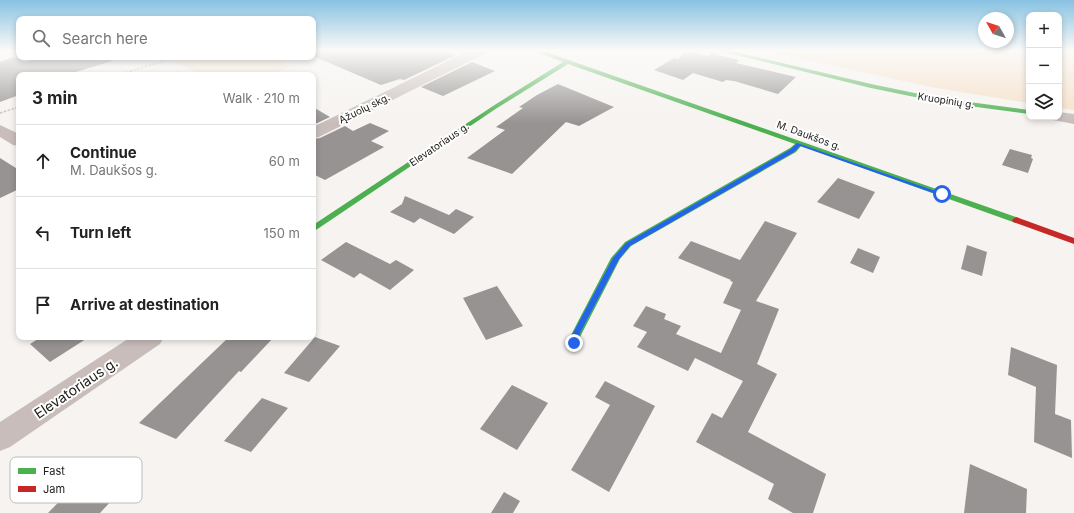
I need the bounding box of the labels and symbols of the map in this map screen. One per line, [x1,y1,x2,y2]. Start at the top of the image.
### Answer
north arrow [978,12,1014,48]
street label: Ąžuolų skg. [337,90,391,125]
street label: Kruopinių g. [917,90,975,110]
street label: M. Daukšos g. [775,118,843,152]
street label: Elevatoriaus g. [407,120,471,168]
route start [933,185,951,203]
route end [565,334,583,352]
street label: Elevatoriaus g. [31,353,121,422]
legend [10,457,142,503]
text: Fast [43,464,65,478]
text: Jam [43,482,65,496]

